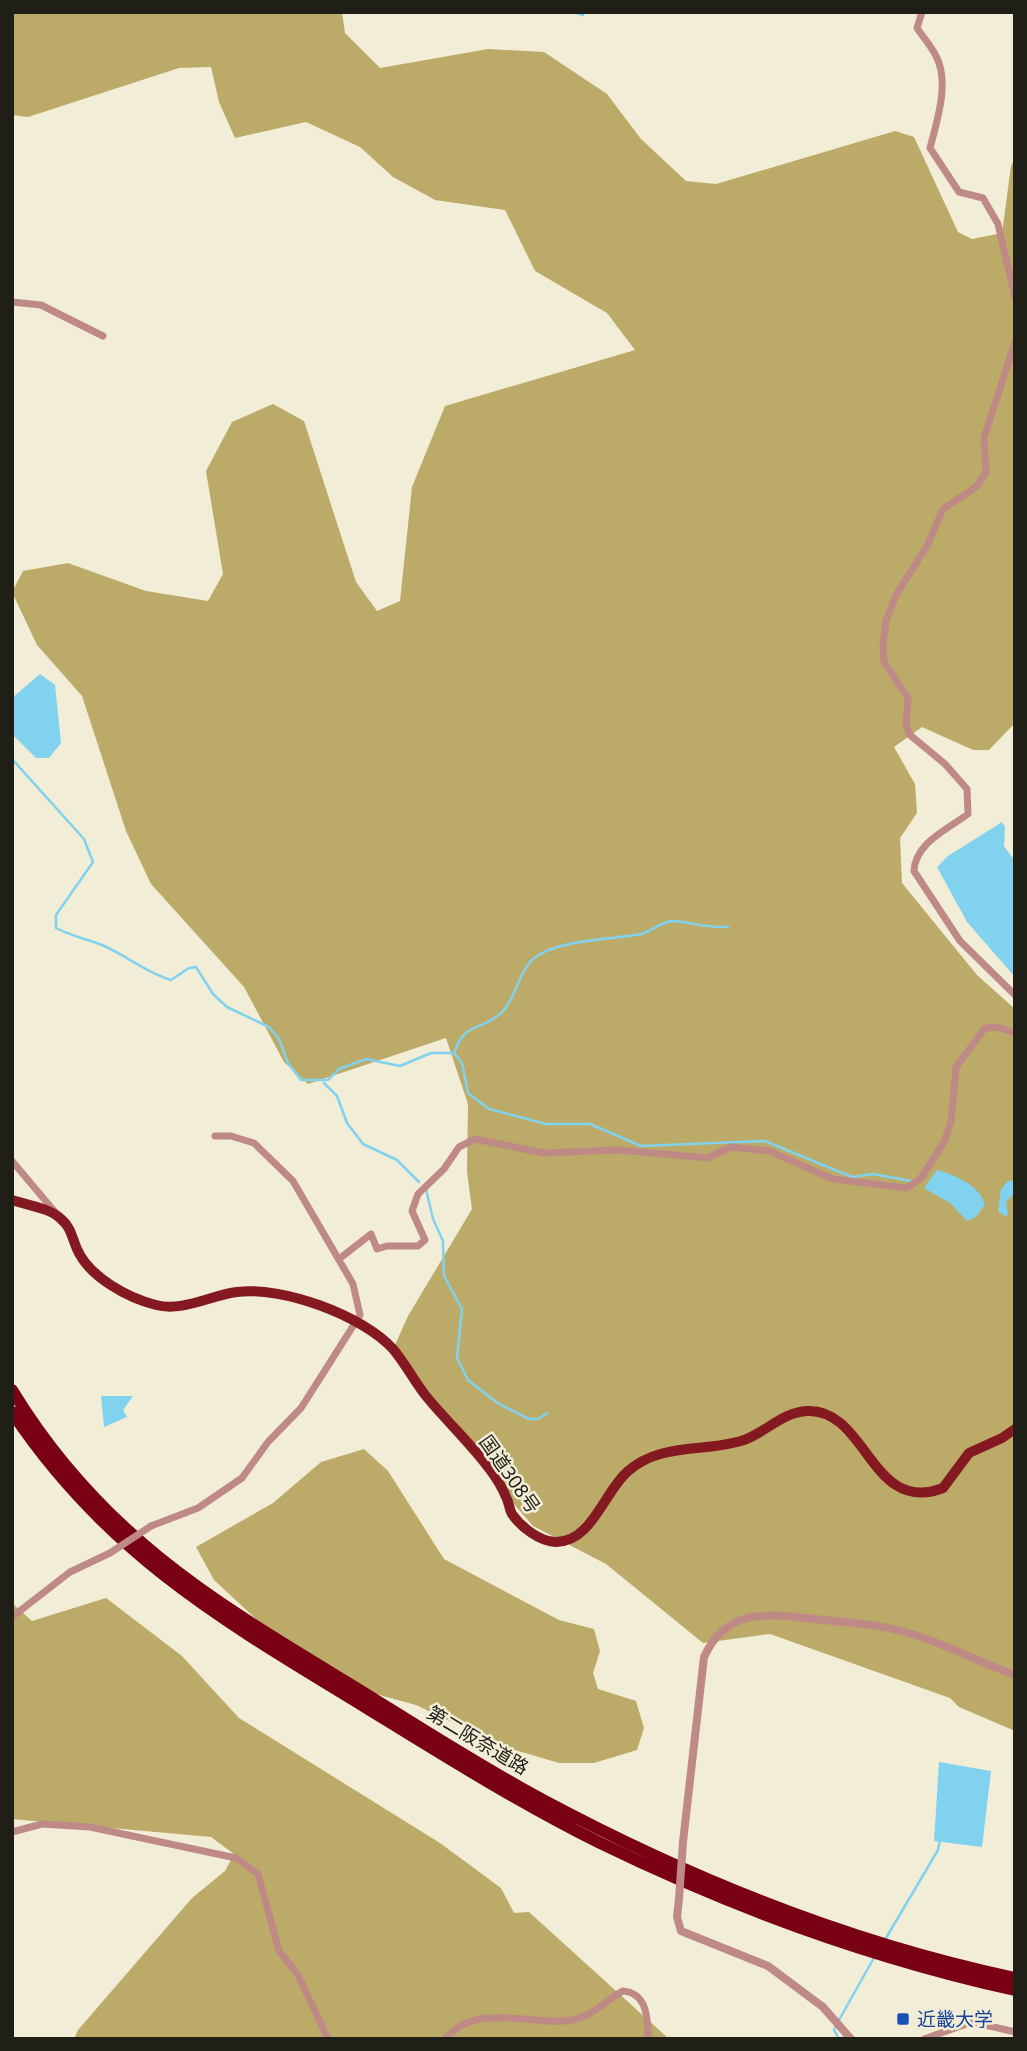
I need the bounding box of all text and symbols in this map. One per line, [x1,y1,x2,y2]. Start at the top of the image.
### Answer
street label: 国道308号 [474,1430,546,1518]
street label: 第二阪奈道路 [422,1699,534,1781]
place label: 近畿大学 [917,2006,993,2032]
marker: 近畿大学 [895,2011,911,2027]

